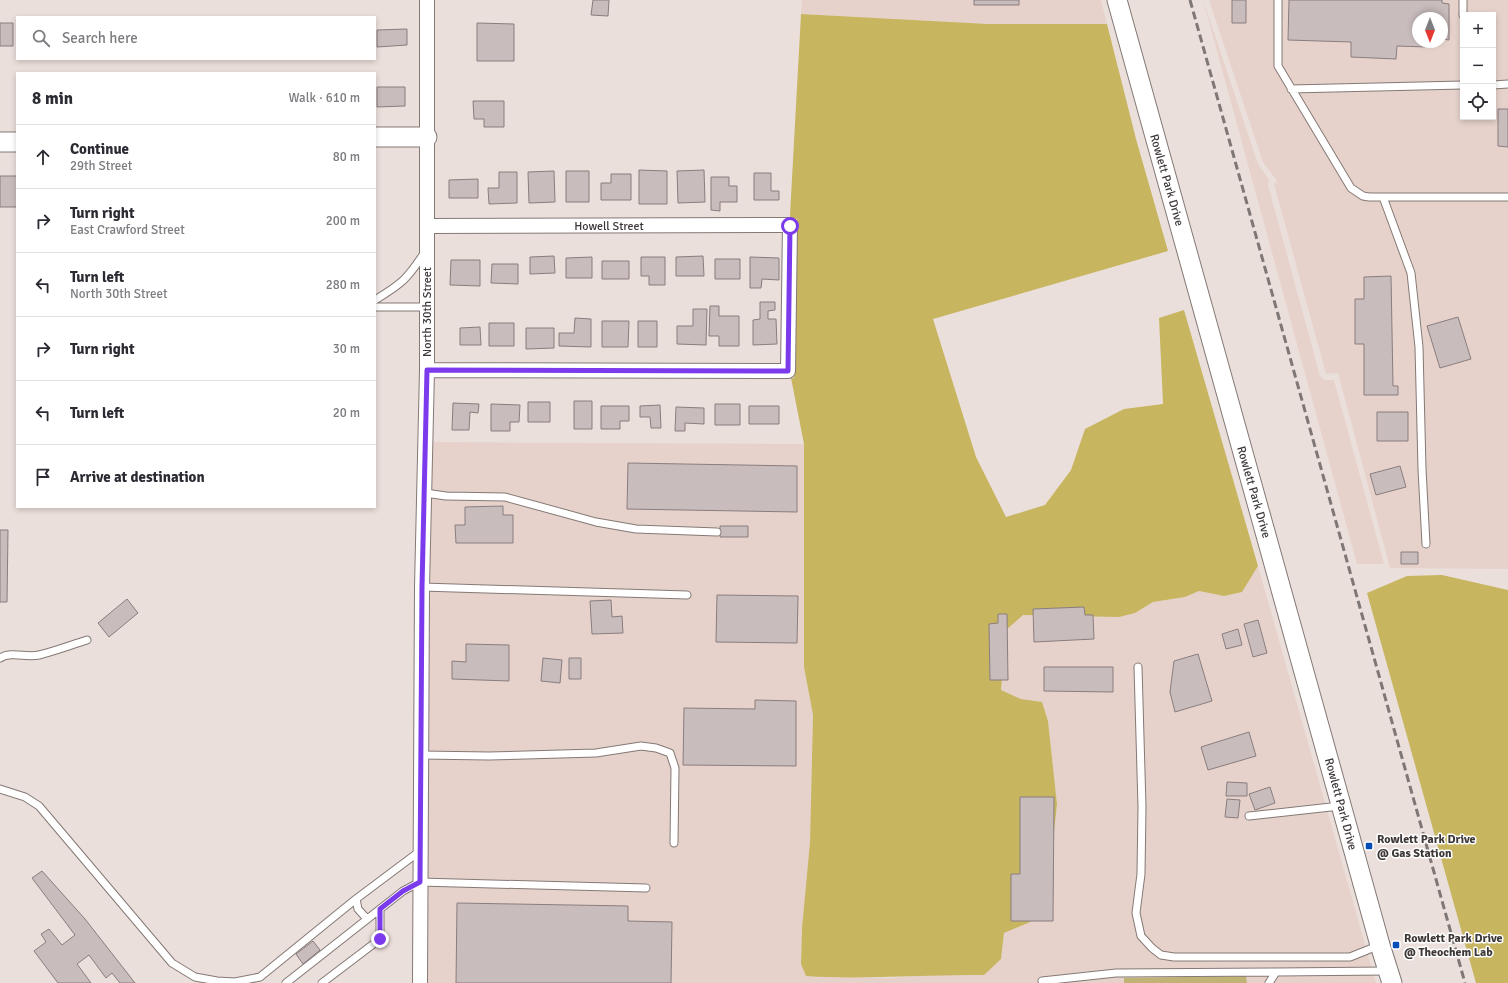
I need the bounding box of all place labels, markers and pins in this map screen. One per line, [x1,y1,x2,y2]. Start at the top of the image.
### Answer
place label: Rowlett Park Drive @ Gas Station [1377,832,1476,861]
marker: Rowlett Park Drive @ Gas Station [1364,841,1374,851]
place label: Rowlett Park Drive @ Theochem Lab [1404,931,1503,960]
marker: Rowlett Park Drive @ Theochem Lab [1391,940,1401,950]

